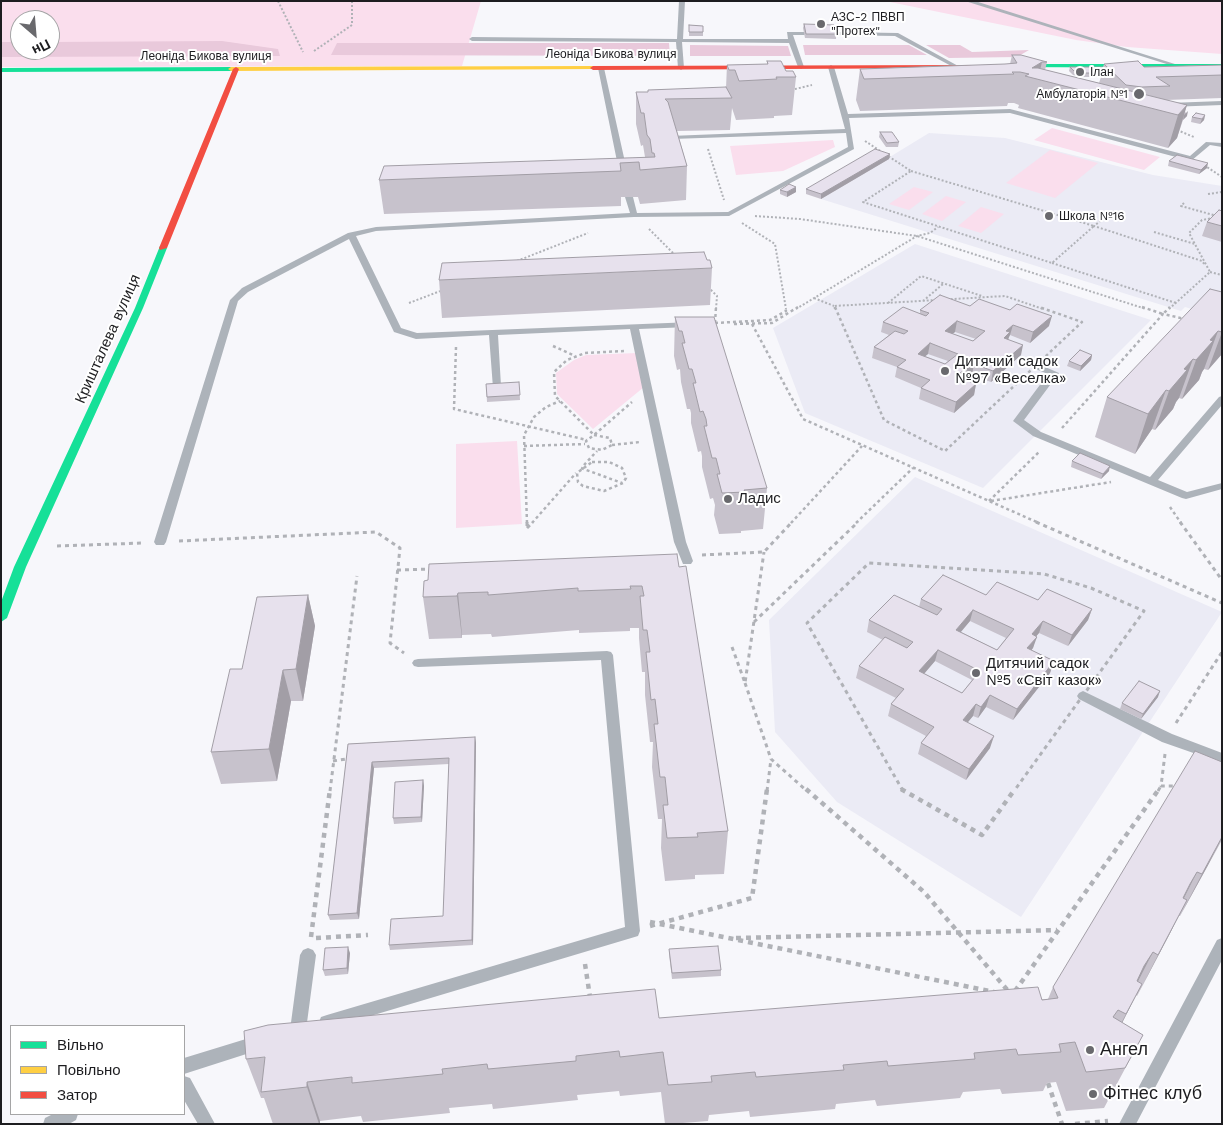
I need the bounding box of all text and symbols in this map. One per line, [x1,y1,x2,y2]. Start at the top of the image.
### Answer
north arrow [10,10,60,60]
place label: АЗС-2 ПВВП "Протех" [831,10,905,38]
marker: АЗС-2 ПВВП "Протех" [815,18,827,30]
text: Пн [29,36,53,59]
street label: Леоніда Бикова вулиця [546,47,676,61]
street label: Леоніда Бикова вулиця [141,49,271,63]
place label: Ілан [1090,65,1114,79]
marker: Ілан [1074,66,1086,78]
place label: Амбулаторія №1 [1036,87,1128,101]
marker: Амбулаторія №1 [1132,87,1146,101]
place label: Школа №16 [1059,209,1125,223]
marker: Школа №16 [1043,210,1055,222]
street label: Кришталева вулиця [71,272,145,406]
place label: Дитячий садок №97 «Веселка» [955,353,1066,388]
marker: Дитячий садок №97 «Веселка» [939,365,951,377]
place label: Ладис [738,490,781,508]
marker: Ладис [722,493,734,505]
place label: Дитячий садок №5 «Світ казок» [986,655,1102,690]
marker: Дитячий садок №5 «Світ казок» [970,667,982,679]
legend [10,1025,185,1115]
text: Вільно [57,1036,104,1054]
place label: Ангел [1100,1039,1148,1061]
marker: Ангел [1084,1044,1096,1056]
text: Повільно [57,1061,121,1079]
place label: Фітнес клуб [1103,1083,1202,1105]
text: Затор [57,1086,97,1104]
marker: Фітнес клуб [1087,1088,1099,1100]

